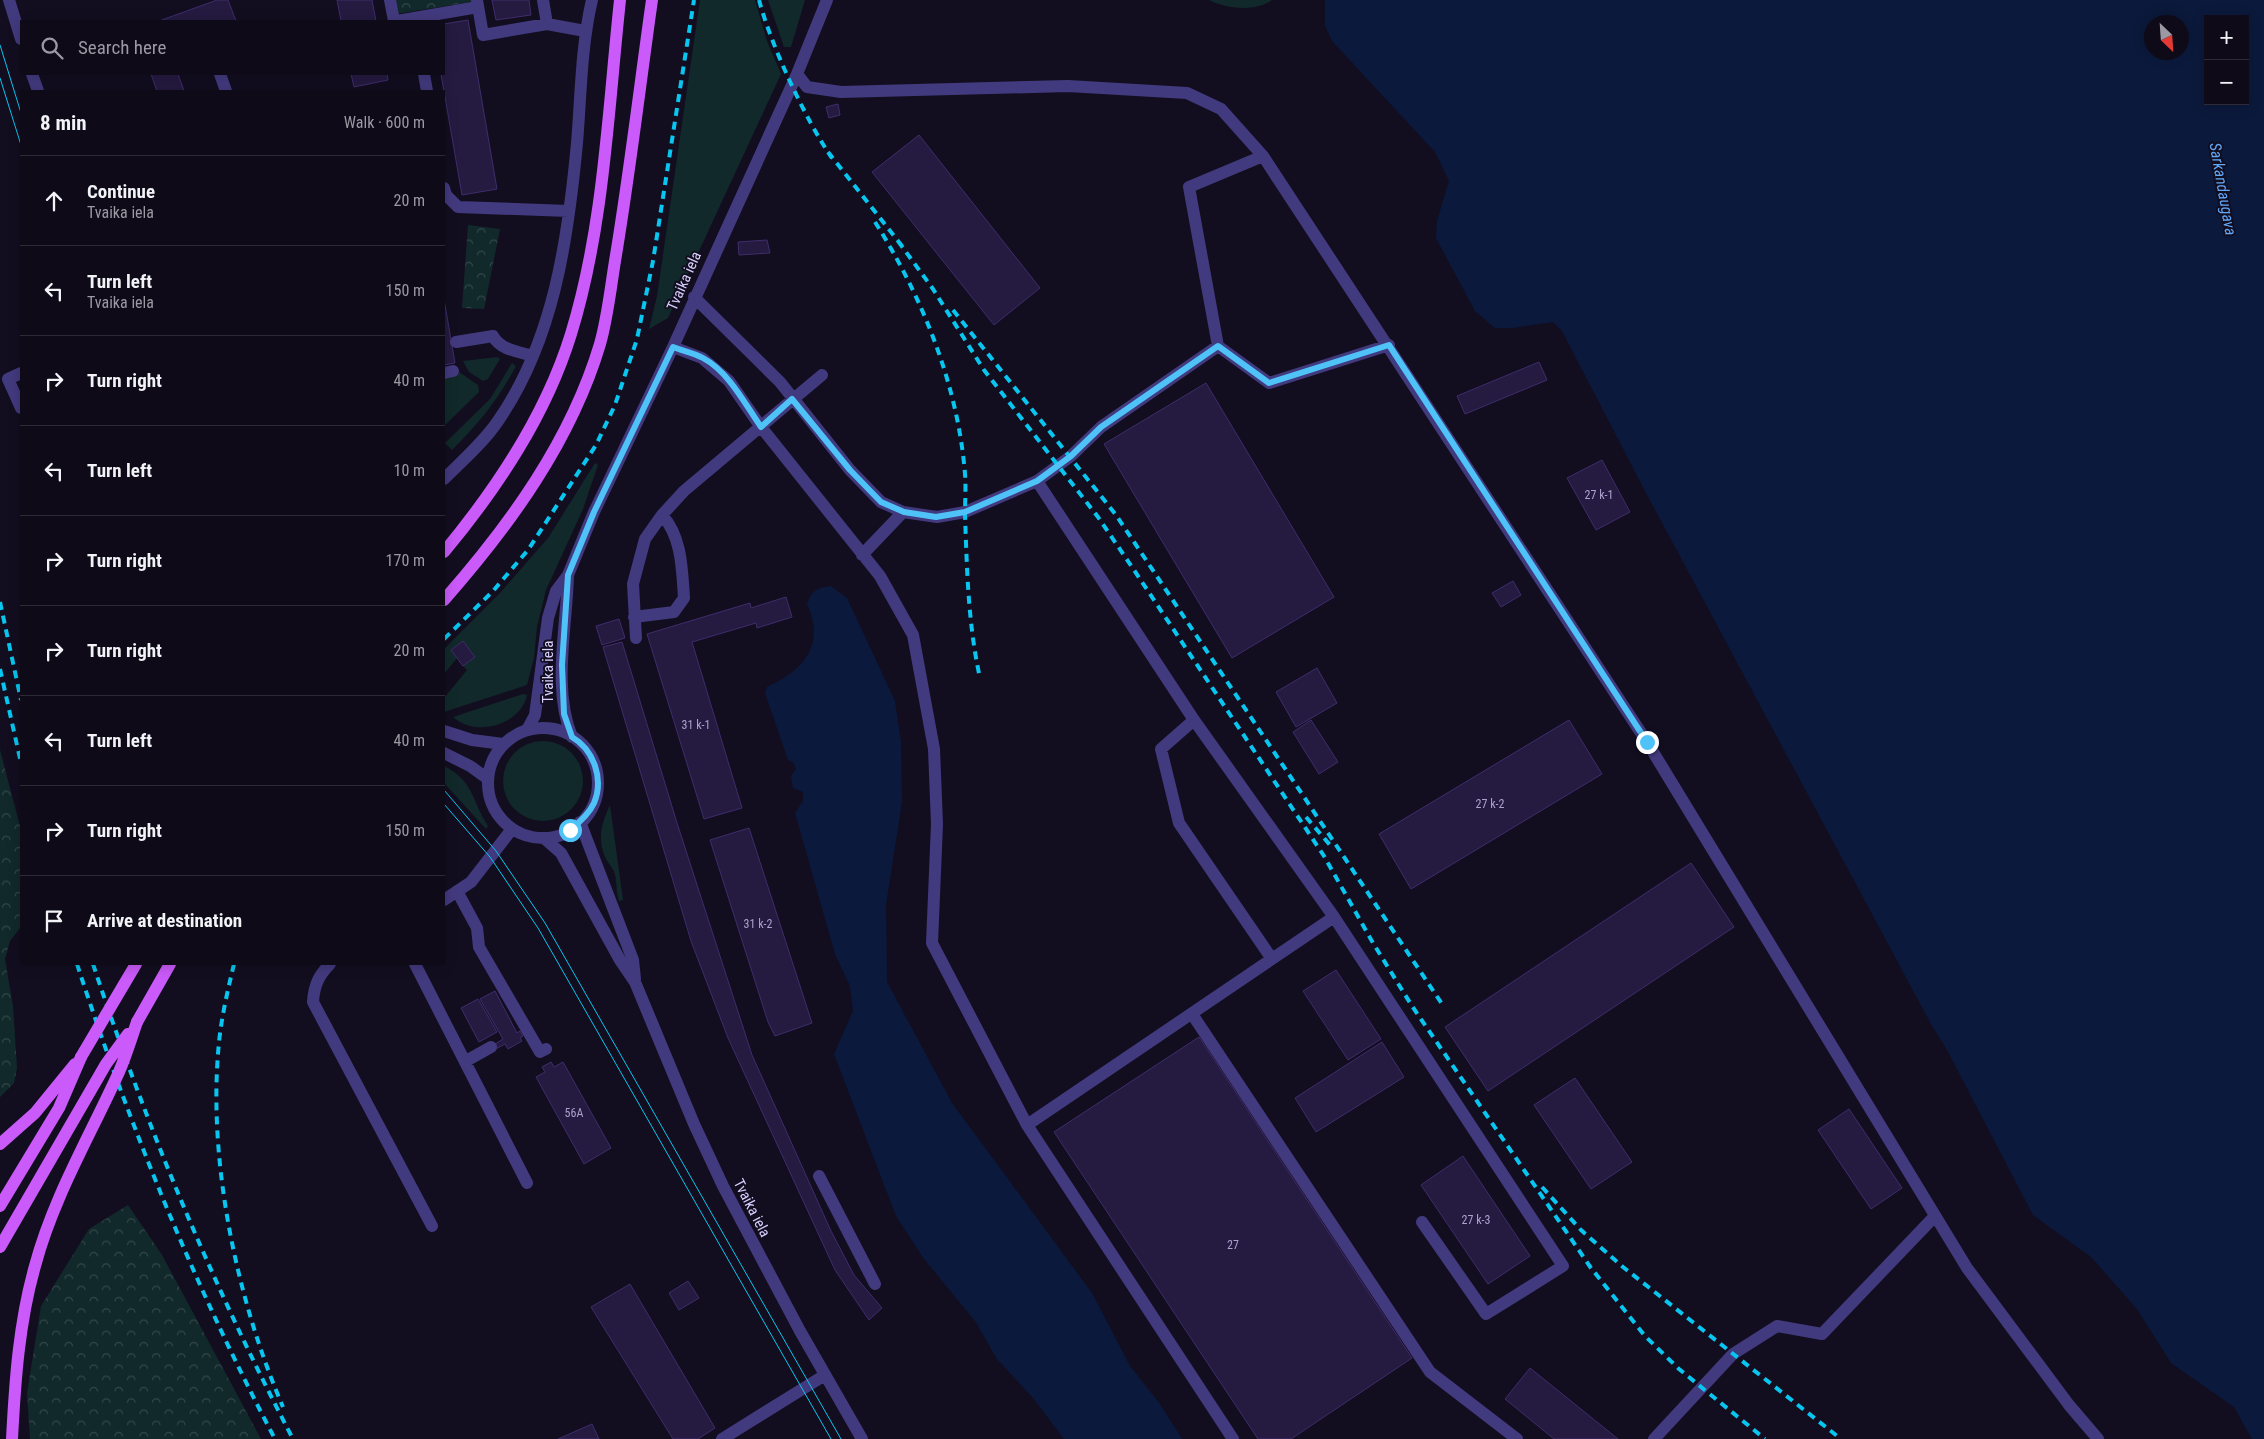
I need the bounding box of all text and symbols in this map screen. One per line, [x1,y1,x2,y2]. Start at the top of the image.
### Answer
north arrow [2144,15,2189,60]
map controls [2204,15,2249,105]
button: + [2204,15,2249,60]
search box [20,20,445,75]
icon: search [38,34,66,62]
text: Search here [78,36,166,59]
button: − [2204,60,2249,105]
text: 8 min [40,111,87,135]
text: Walk · 600 m [344,113,425,132]
water label: Sarkandaugava [2206,141,2240,237]
text: Continue [87,180,155,203]
icon: ahead [40,187,68,215]
text: 20 m [393,191,425,210]
text: Tvaika iela [87,203,154,222]
street label: Tvaika iela [663,249,705,313]
text: Turn left [87,270,152,293]
icon: left [40,277,68,305]
text: 150 m [386,281,425,300]
text: Tvaika iela [87,293,154,312]
icon: right [40,367,68,395]
text: Turn right [87,369,162,392]
text: 40 m [393,371,425,390]
icon: left [40,457,68,485]
text: Turn left [87,459,152,482]
text: 10 m [393,461,425,480]
house number: 27 k-1 [1585,488,1613,502]
icon: right [40,547,68,575]
text: Turn right [87,549,162,572]
text: 170 m [386,551,425,570]
icon: right [40,637,68,665]
text: Turn right [87,639,162,662]
text: 20 m [393,641,425,660]
street label: Tvaika iela [539,641,557,703]
house number: 31 k-1 [682,718,710,732]
icon: left [40,727,68,755]
text: Turn left [87,729,152,752]
text: 40 m [393,731,425,750]
route end [1636,731,1659,754]
house number: 27 k-2 [1476,797,1505,811]
icon: right [40,817,68,845]
text: Turn right [87,819,162,842]
route start [559,819,582,842]
text: 150 m [386,821,425,840]
icon: arrive [40,907,68,935]
text: Arrive at destination [87,909,242,932]
house number: 31 k-2 [744,917,773,931]
house number: 56A [565,1106,583,1120]
street label: Tvaika iela [730,1176,774,1240]
house number: 27 k-3 [1462,1213,1491,1227]
house number: 27 [1227,1238,1239,1252]

